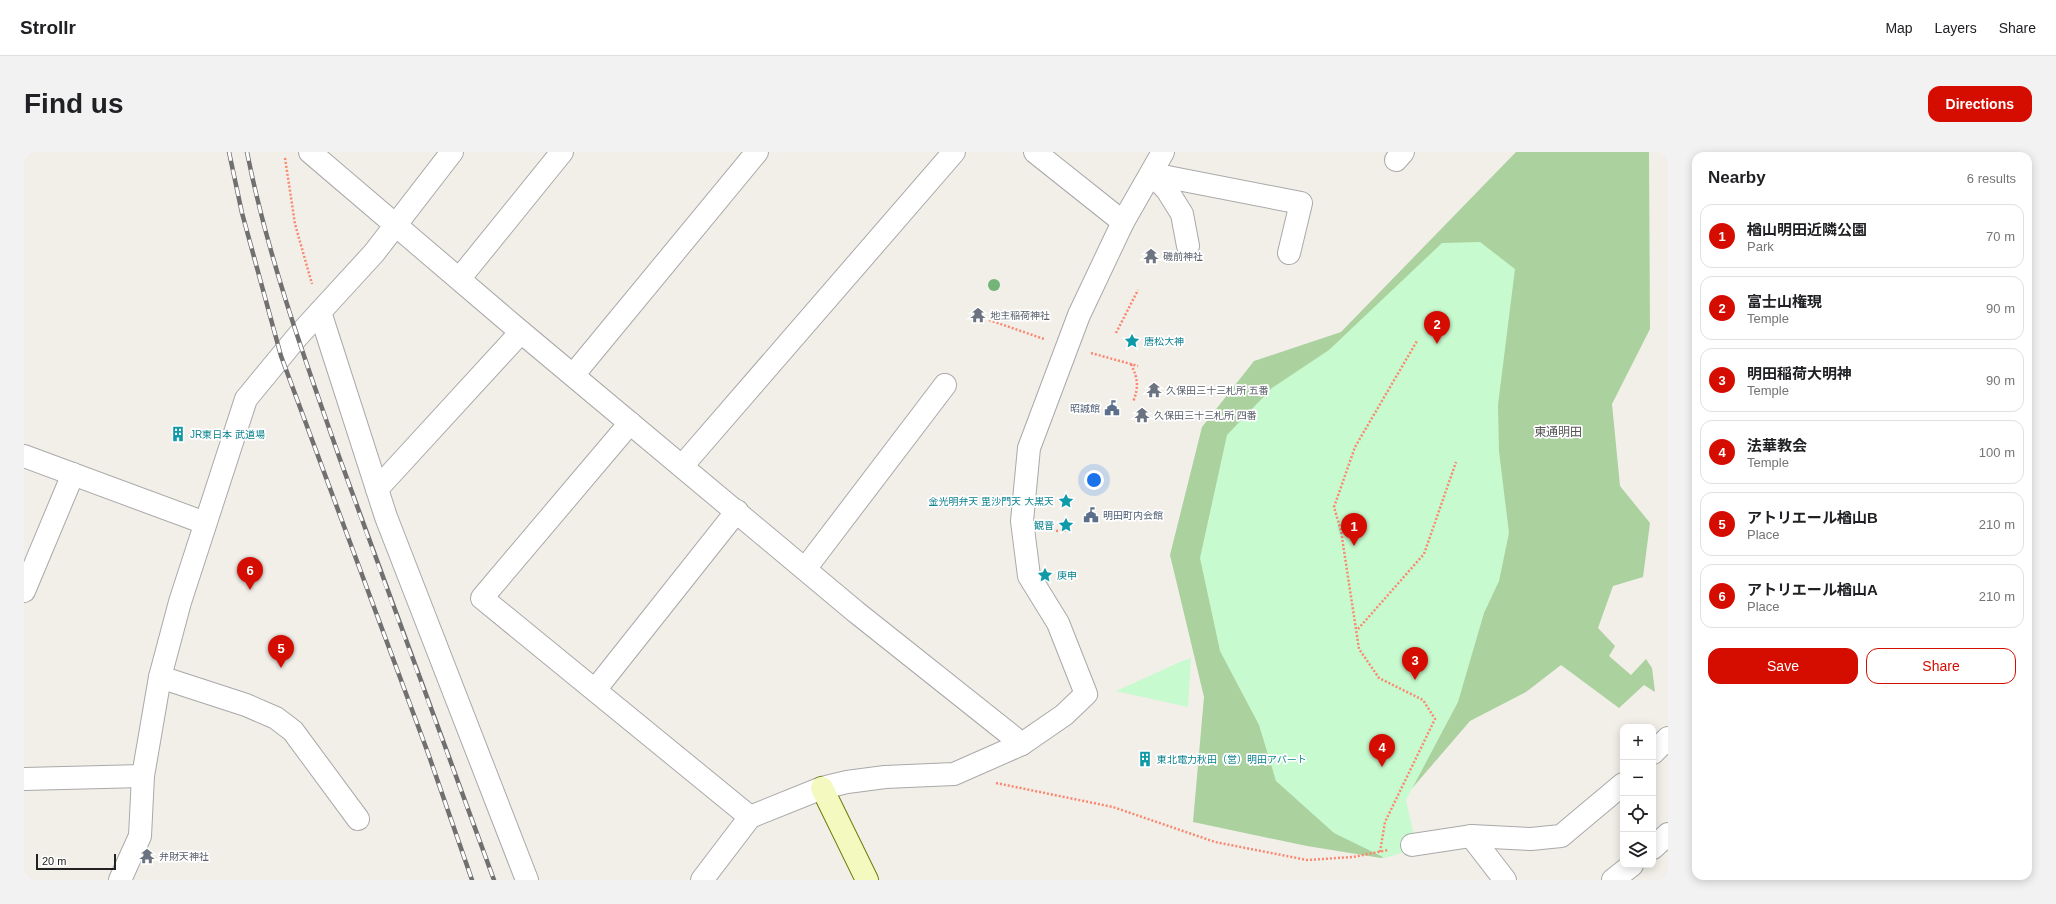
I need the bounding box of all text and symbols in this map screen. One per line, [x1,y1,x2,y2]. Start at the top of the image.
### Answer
text: Strollr [20,17,76,38]
text: Map [1885,20,1913,36]
text: Layers [1935,20,1977,36]
text: Share [1999,20,2036,36]
button: Directions [1928,86,2032,122]
text: Find us [24,88,124,119]
text: Nearby [1708,168,1766,187]
text: 6 results [1967,171,2016,186]
text: 楢山明田近隣公園 [1747,221,1867,238]
text: 1 [1718,229,1726,244]
text: 70 m [1986,229,2015,244]
text: Park [1747,239,1774,254]
temple icon: 磯前神社 [1142,247,1160,265]
place label: 磯前神社 [1163,251,1203,262]
text: 富士山権現 [1747,293,1822,310]
text: 2 [1718,301,1726,316]
text: 90 m [1986,301,2015,316]
temple icon: 地主稲荷神社 [969,306,987,324]
place label: 地主稲荷神社 [990,310,1050,321]
pin: 2 [1424,311,1450,344]
text: Temple [1747,311,1789,326]
place icon: 唐松大神 [1123,332,1141,350]
place label: 唐松大神 [1144,336,1184,347]
text: 明田稲荷大明神 [1747,365,1852,382]
text: 3 [1718,373,1726,388]
text: 90 m [1986,373,2015,388]
temple icon: 久保田三十三札所 五番 [1145,381,1163,399]
text: Temple [1747,383,1789,398]
place label: 久保田三十三札所 五番 [1166,385,1269,396]
public building icon: 昭誠館 [1103,399,1121,417]
place label: 昭誠館 [1070,403,1100,414]
temple icon: 久保田三十三札所 四番 [1133,406,1151,424]
place label: 久保田三十三札所 四番 [1154,410,1257,421]
building icon: JR東日本 武道場 [169,425,187,443]
district label: 東通明田 [1534,425,1582,439]
place label: JR東日本 武道場 [190,429,265,440]
text: 法華教会 [1747,437,1807,454]
text: 4 [1718,445,1726,460]
text: 100 m [1979,445,2015,460]
text: Temple [1747,455,1789,470]
your location [1084,470,1104,490]
place icon: 金光明弁天 毘沙門天 大黒天 [1057,492,1075,510]
place label: 金光明弁天 毘沙門天 大黒天 [928,496,1054,507]
public building icon: 明田町内会館 [1082,506,1100,524]
text: アトリエール楢山B [1747,509,1878,526]
place label: 明田町内会館 [1103,510,1163,521]
pin: 1 [1341,513,1367,546]
place icon: 観音 [1057,516,1075,534]
text: 5 [1718,517,1726,532]
text: 210 m [1979,517,2015,532]
place label: 観音 [1034,520,1054,531]
text: Place [1747,527,1780,542]
pin: 6 [237,557,263,590]
place icon: 庚申 [1036,566,1054,584]
place label: 庚申 [1057,570,1077,581]
text: アトリエール楢山A [1747,581,1878,598]
text: 6 [1718,589,1726,604]
text: 210 m [1979,589,2015,604]
text: Place [1747,599,1780,614]
pin: 5 [268,635,294,668]
pin: 3 [1402,647,1428,680]
button: Save [1708,648,1858,684]
button: Share [1866,648,2016,684]
map controls [1620,724,1656,868]
button: + [1620,724,1656,760]
pin: 4 [1369,734,1395,767]
building icon: 東北電力秋田（営）明田アパート [1136,750,1154,768]
place label: 東北電力秋田（営）明田アパート [1157,754,1307,765]
button: − [1620,760,1656,796]
button: locate [1620,796,1656,832]
button: layers [1620,832,1656,868]
temple icon: 弁財天神社 [138,847,156,865]
place label: 弁財天神社 [159,851,209,862]
scale bar [36,852,116,871]
text: 20 m [42,855,66,867]

